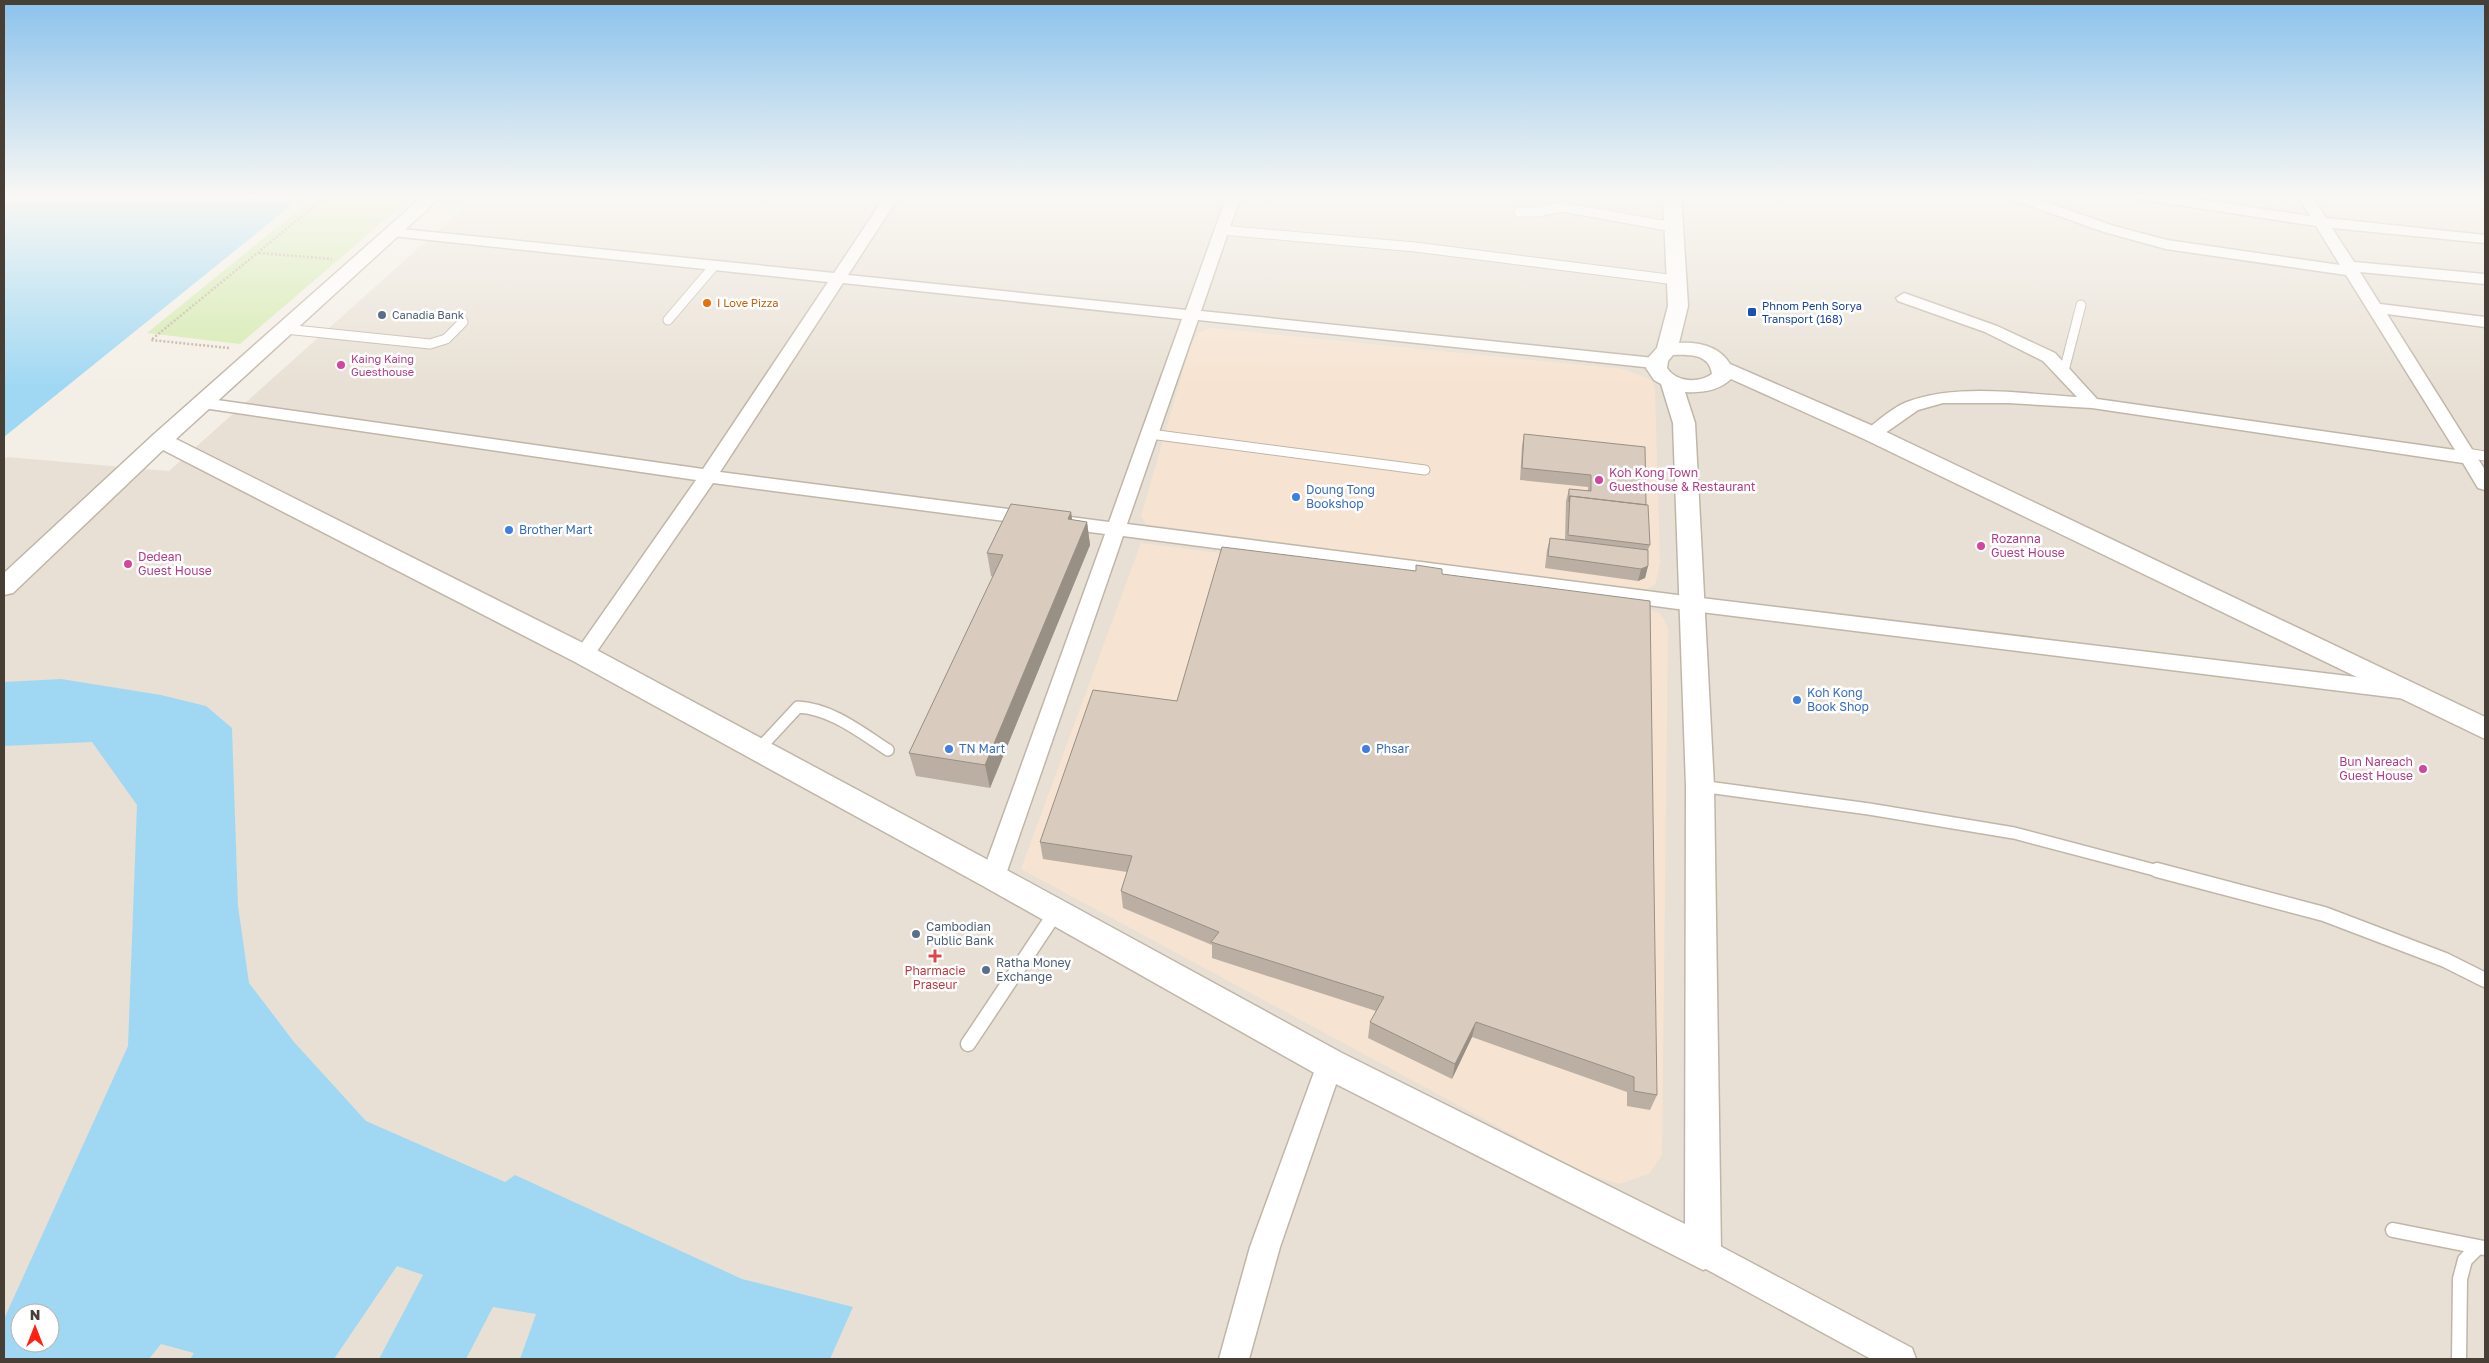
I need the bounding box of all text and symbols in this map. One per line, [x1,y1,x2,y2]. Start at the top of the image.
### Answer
place label: I Love Pizza [717,296,779,309]
marker: I Love Pizza [701,297,713,309]
place label: Phnom Penh Sorya Transport (168) [1762,299,1862,325]
marker: Phnom Penh Sorya Transport (168) [1746,306,1758,318]
place label: Canadia Bank [392,308,464,321]
marker: Canadia Bank [376,309,388,321]
place label: Kaing Kaing Guesthouse [351,352,414,378]
marker: Kaing Kaing Guesthouse [335,359,347,371]
place label: Koh Kong Town Guesthouse & Restaurant [1609,465,1756,494]
marker: Koh Kong Town Guesthouse & Restaurant [1593,474,1605,486]
place label: Doung Tong Bookshop [1306,482,1375,511]
marker: Doung Tong Bookshop [1290,491,1302,503]
place label: Brother Mart [519,522,593,537]
marker: Brother Mart [503,524,515,536]
place label: Rozanna Guest House [1991,531,2065,560]
marker: Rozanna Guest House [1975,540,1987,552]
place label: Dedean Guest House [138,549,212,578]
marker: Dedean Guest House [122,558,134,570]
place label: Koh Kong Book Shop [1807,685,1869,714]
marker: Koh Kong Book Shop [1791,694,1803,706]
place label: TN Mart [959,741,1006,756]
place label: Phsar [1376,741,1409,756]
marker: TN Mart [943,743,955,755]
marker: Phsar [1360,743,1372,755]
place label: Bun Nareach Guest House [2339,754,2413,783]
marker: Bun Nareach Guest House [2417,763,2429,775]
place label: Cambodian Public Bank [926,919,994,948]
marker: Cambodian Public Bank [910,928,922,940]
marker: Pharmacie Praseur [929,950,941,962]
place label: Ratha Money Exchange [996,955,1071,984]
place label: Pharmacie Praseur [905,963,965,992]
marker: Ratha Money Exchange [980,964,992,976]
north arrow [10,1303,60,1353]
text: N [30,1306,40,1323]

